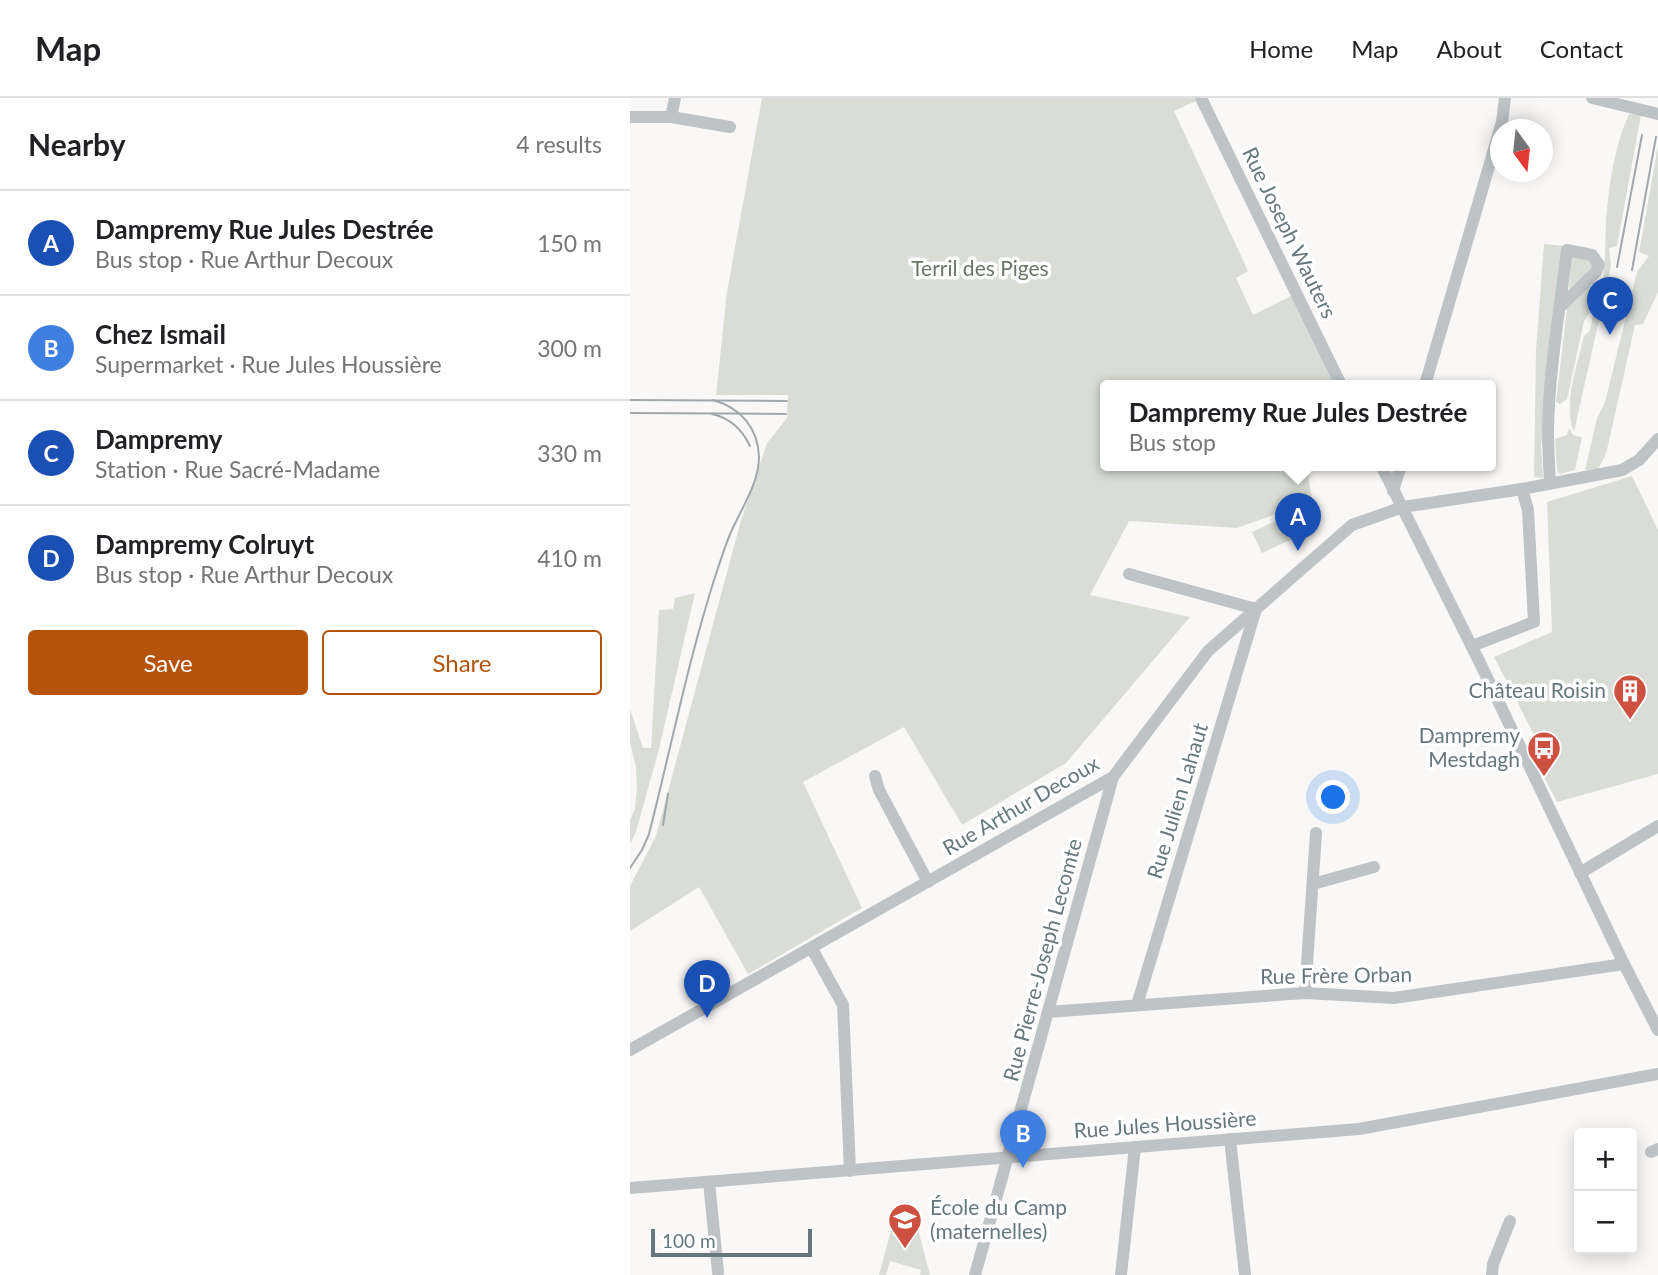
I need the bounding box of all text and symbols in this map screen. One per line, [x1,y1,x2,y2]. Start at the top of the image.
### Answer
text: Map [35,28,101,68]
text: Home [1249,34,1313,63]
text: Map [1351,34,1399,63]
text: About [1437,34,1502,63]
text: Contact [1540,34,1623,63]
north arrow [1490,119,1553,182]
text: Nearby [28,126,126,162]
text: 4 results [516,130,602,158]
street label: Rue Joseph Wauters [1238,143,1343,322]
text: Dampremy Rue Jules Destrée [95,213,434,245]
text: A [43,229,59,257]
text: 150 m [537,229,602,257]
text: Bus stop · Rue Arthur Decoux [95,245,393,273]
park label: Terril des Piges [911,255,1049,280]
pin: C [1587,277,1633,335]
text: Chez Ismail [95,318,226,350]
text: B [43,334,59,362]
text: 300 m [537,334,602,362]
text: Supermarket · Rue Jules Houssière [95,350,442,378]
popup [1100,380,1496,471]
text: Dampremy Rue Jules Destrée [1129,396,1467,428]
text: Dampremy [95,423,223,455]
text: Bus stop [1129,428,1216,456]
text: C [43,439,59,467]
text: 330 m [537,439,602,467]
text: Station · Rue Sacré-Madame [95,455,380,483]
pin: A [1275,493,1321,551]
text: Dampremy Colruyt [95,528,314,560]
text: D [42,544,60,572]
text: 410 m [537,544,602,572]
text: Bus stop · Rue Arthur Decoux [95,560,393,588]
button: Save [28,630,308,695]
button: Share [322,630,602,695]
building icon: Château Roisin [1611,672,1649,721]
place label: Château Roisin [1469,677,1606,702]
street label: Rue Julien Lahaut [1141,719,1212,881]
place label: Dampremy Mestdagh [1419,722,1520,771]
bus stop icon: Dampremy Mestdagh [1525,729,1563,778]
street label: Rue Arthur Decoux [938,750,1103,860]
your location [1316,780,1350,814]
street label: Rue Pierre-Joseph Lecomte [997,836,1086,1084]
pin: D [684,960,730,1018]
street label: Rue Frère Orban [1260,961,1412,988]
street label: Rue Jules Houssière [1073,1105,1257,1142]
pin: B [1000,1110,1046,1168]
map controls [1574,1128,1637,1254]
button: + [1574,1128,1637,1191]
button: − [1574,1191,1637,1254]
place label: École du Camp (maternelles) [930,1194,1067,1243]
school or university icon: École du Camp (maternelles) [886,1201,924,1250]
scale bar [651,1226,812,1258]
text: 100 m [662,1229,716,1252]

